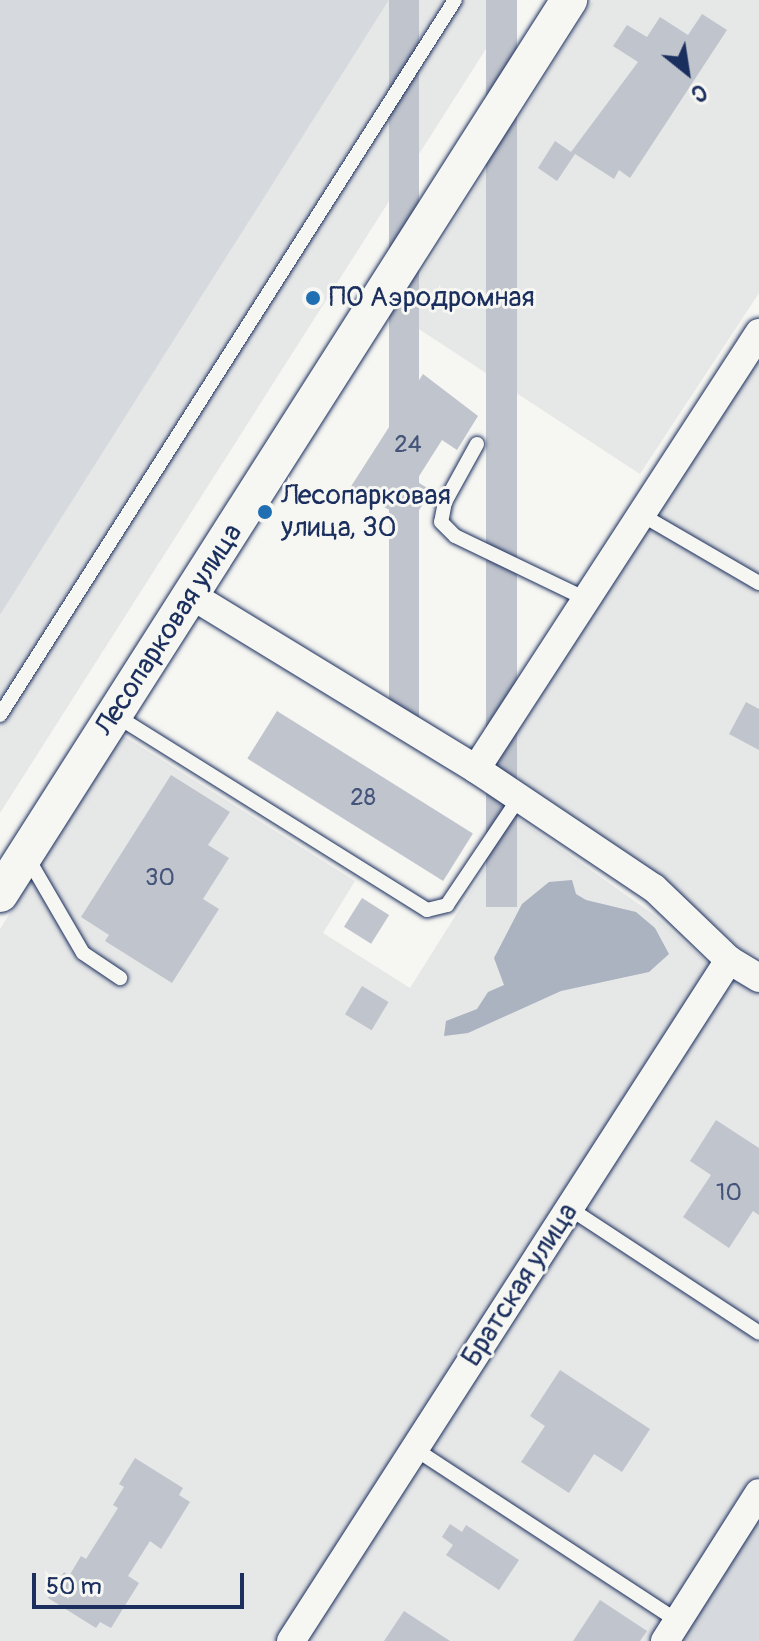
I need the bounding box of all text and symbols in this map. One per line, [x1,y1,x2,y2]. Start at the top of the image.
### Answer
north arrow [647,32,727,112]
text: С [686,77,712,108]
place label: ПО Аэродромная [329,281,535,315]
marker: ПО Аэродромная [304,289,322,307]
house number: 24 [394,431,422,459]
place label: Лесопарковая улица, 30 [281,479,451,545]
marker: Лесопарковая улица, 30 [256,503,274,521]
street label: Лесопарковая улица [88,518,250,742]
house number: 28 [350,784,376,812]
house number: 30 [145,864,175,892]
house number: 10 [716,1179,742,1207]
street label: Братская улица [455,1197,585,1373]
scale bar [36,1557,248,1607]
text: 50 m [46,1572,102,1601]

